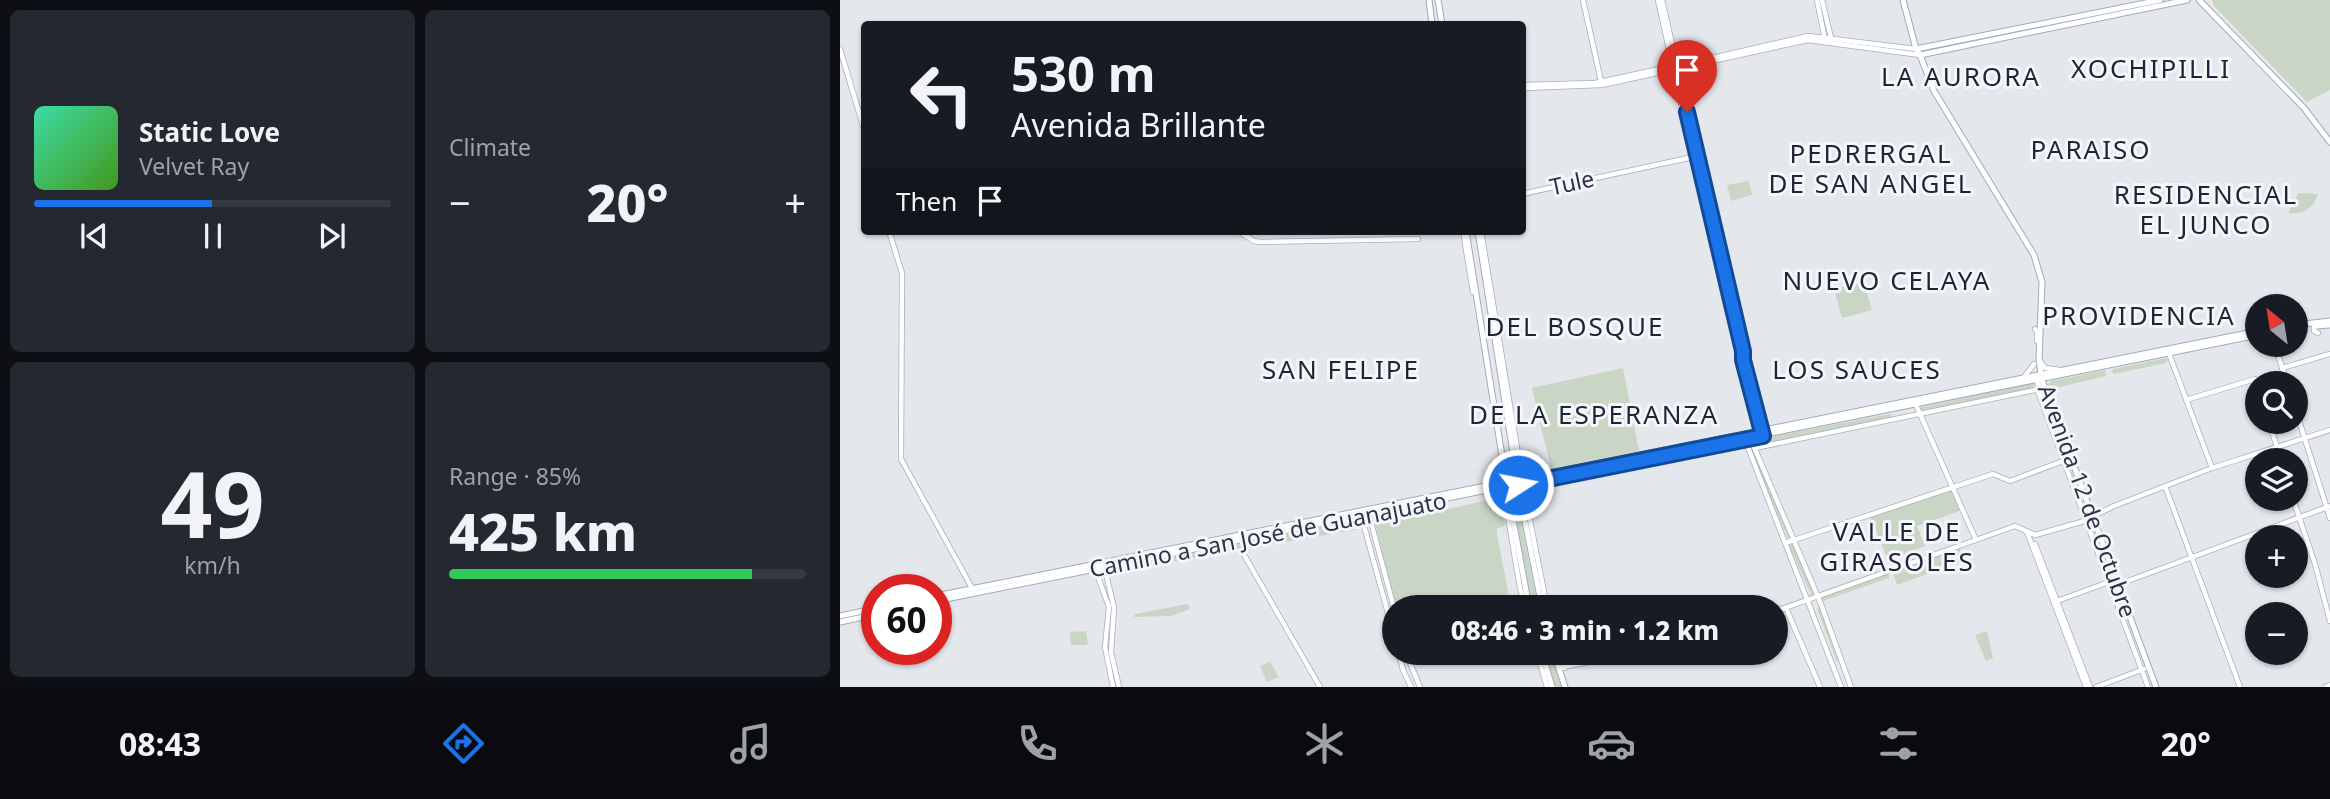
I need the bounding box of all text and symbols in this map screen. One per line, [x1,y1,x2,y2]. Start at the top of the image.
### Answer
text: 530 m [1011,40,1156,106]
pin [1657,40,1717,112]
icon: left [896,49,987,140]
district label: XOCHIPILLI [2071,50,2231,86]
icon: arrive [1668,51,1706,89]
district label: LA AURORA [1881,58,2041,94]
text: Avenida Brillante [1011,103,1266,146]
text: Static Love [139,114,280,150]
text: Climate [449,131,531,163]
district label: PARAISO [2030,131,2152,167]
district label: PEDRERGAL DE SAN ANGEL [1769,135,1974,201]
text: Velvet Ray [139,150,249,182]
street label: Tule [1547,162,1597,202]
text: 20° [586,166,669,237]
text: − [449,176,471,228]
text: + [784,176,806,228]
district label: RESIDENCIAL EL JUNCO [2114,176,2298,242]
icon: arrive [971,182,1009,220]
text: Then [896,183,957,219]
icon: previous [75,217,113,255]
icon: pause [194,217,232,255]
icon: next [313,217,351,255]
district label: NUEVO CELAYA [1783,262,1991,298]
north arrow [2245,294,2308,357]
map controls [2245,294,2308,665]
district label: PROVIDENCIA [2042,297,2236,333]
district label: DEL BOSQUE [1485,308,1665,344]
district label: SAN FELIPE [1262,351,1420,387]
district label: LOS SAUCES [1772,351,1942,387]
button: search [2245,371,2308,434]
street label: Avenida 12 de Octubre [2031,380,2145,622]
district label: DE LA ESPERANZA [1469,396,1719,432]
text: 49 [160,441,265,565]
position arrow [1481,448,1555,522]
button: layers [2245,448,2308,511]
text: Range · 85% [449,460,581,492]
street label: Camino a San José de Guanajuato [1087,484,1449,584]
text: 425 km [449,495,637,566]
district label: VALLE DE GIRASOLES [1819,513,1975,579]
button: + [2245,525,2308,588]
text: km/h [184,549,241,581]
speed limit sign: 60 [861,574,952,665]
button: − [2245,602,2308,665]
text: 08:46 · 3 min · 1.2 km [1451,612,1719,648]
icon: directions [439,719,488,768]
icon: music [726,719,775,768]
icon: phone [1013,719,1062,768]
icon: climate [1300,719,1349,768]
icon: car [1587,719,1636,768]
icon: filters [1874,719,1923,768]
text: 08:43 [119,722,201,765]
text: 20° [2161,722,2211,765]

